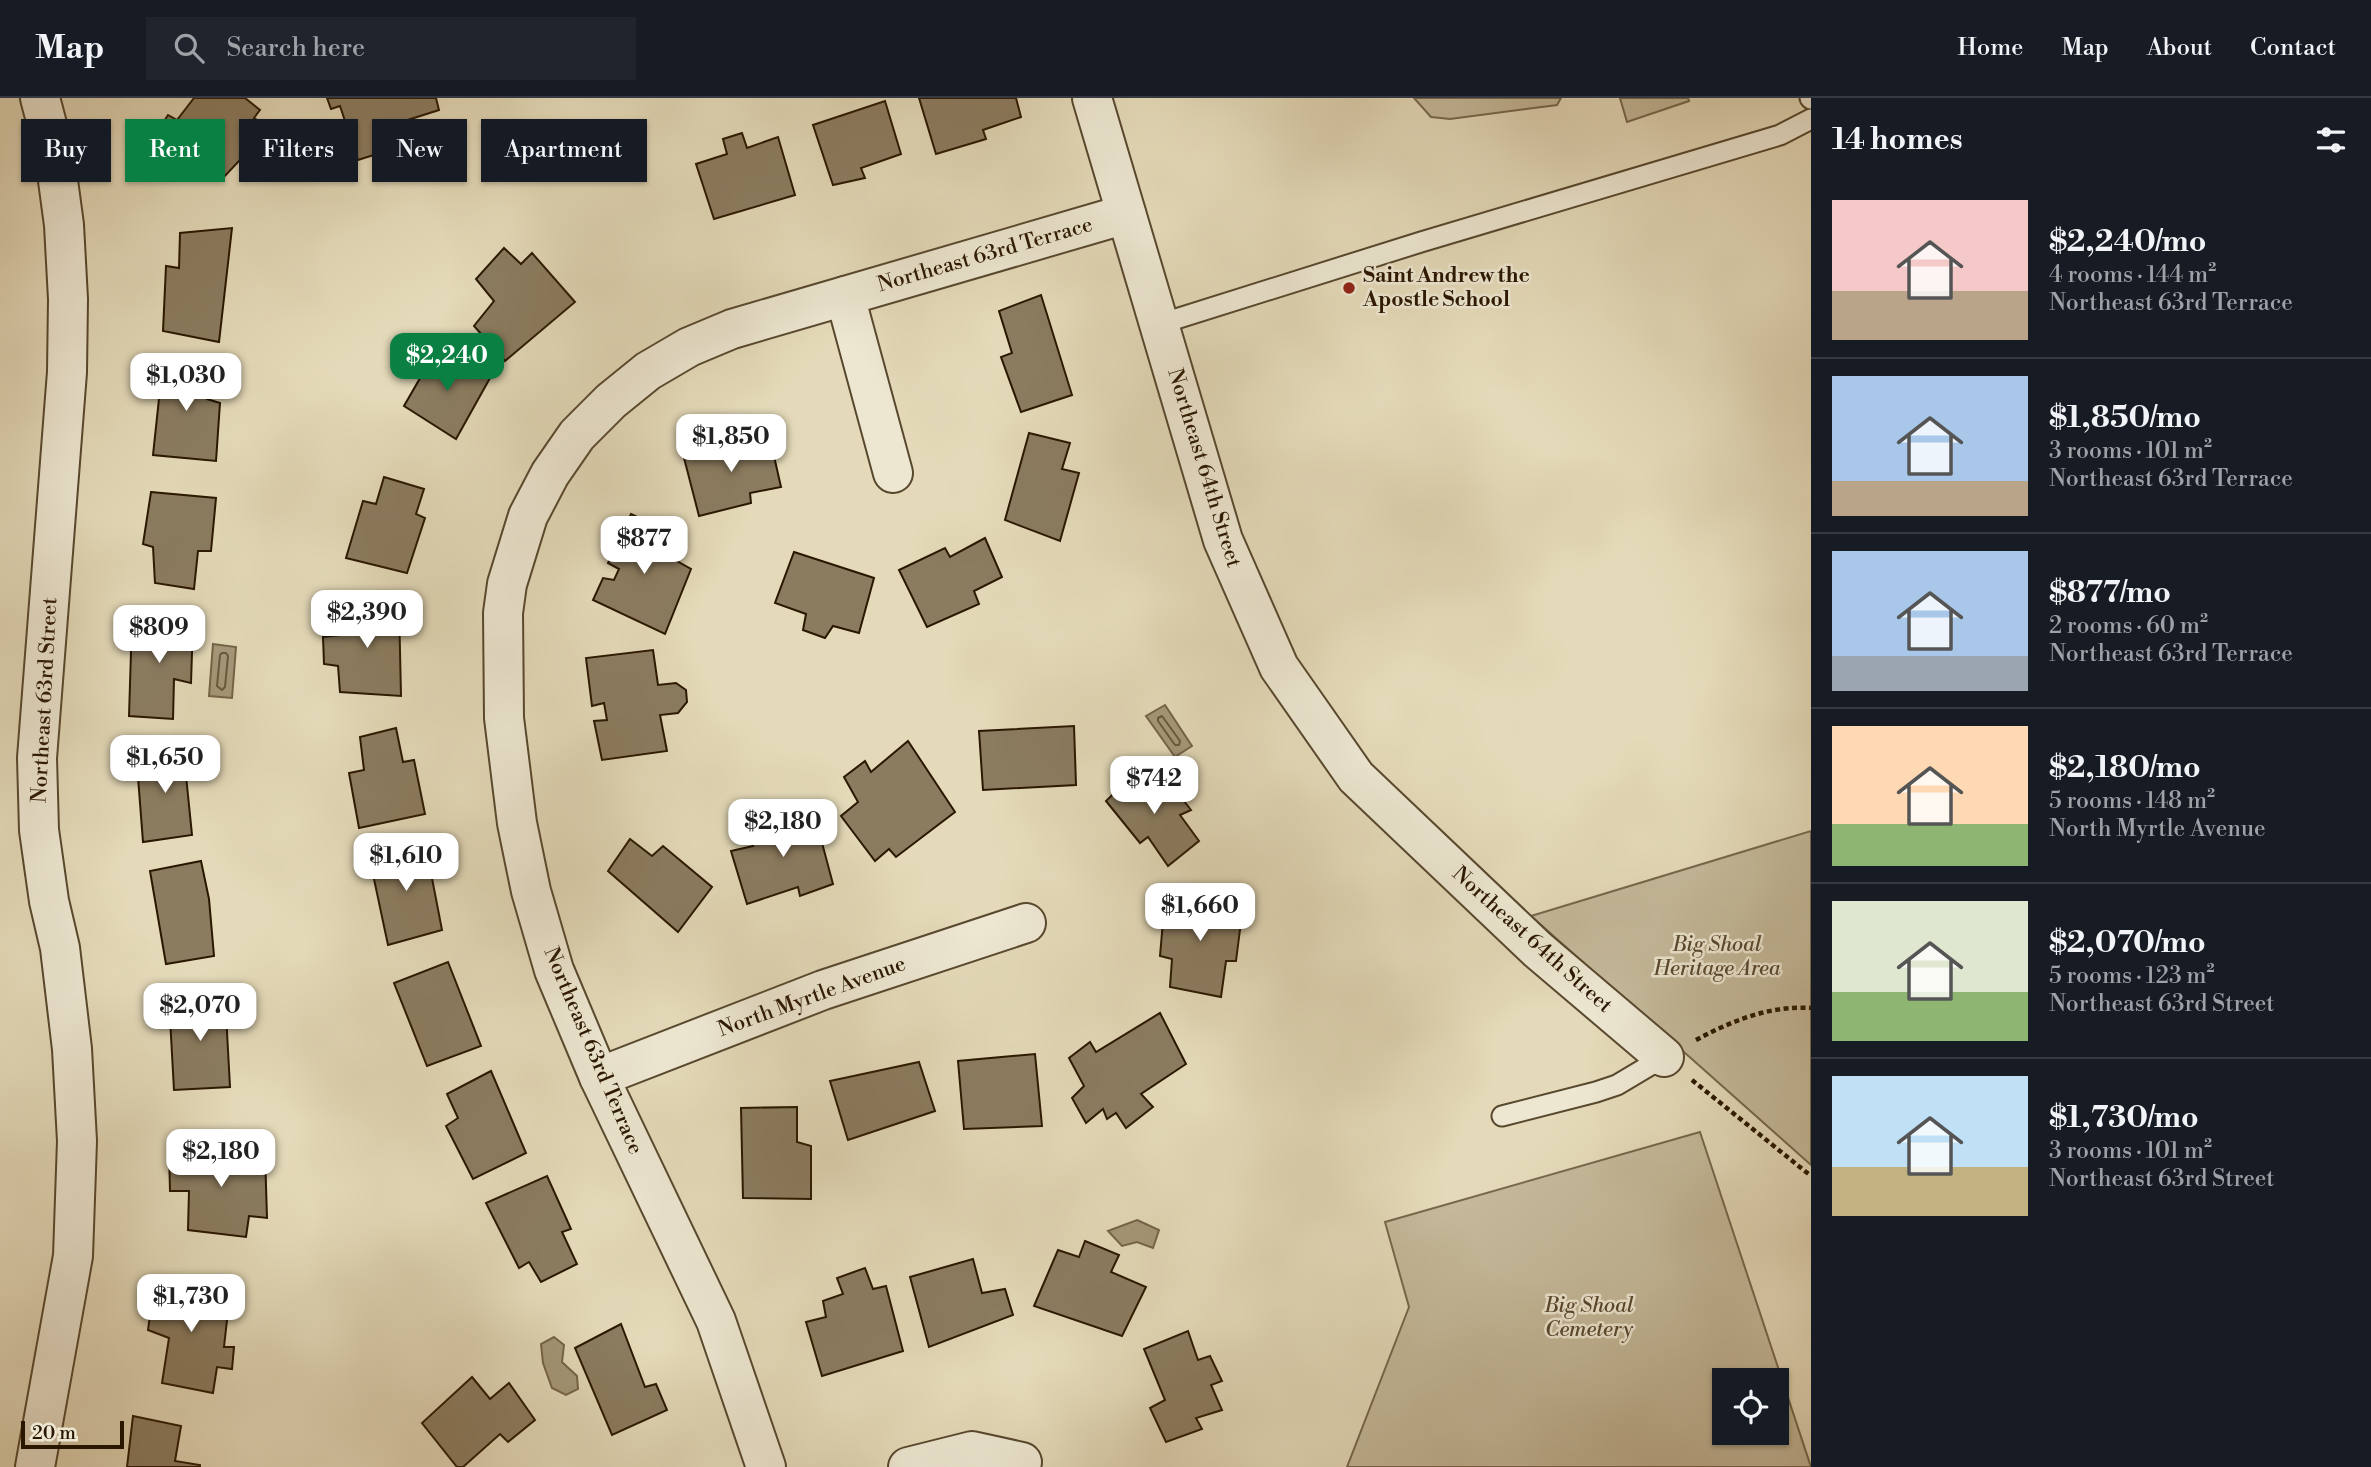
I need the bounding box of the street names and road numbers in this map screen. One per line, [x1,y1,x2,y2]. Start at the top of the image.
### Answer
street label: Northeast 63rd Terrace [874,212,1096,298]
street label: Northeast 64th Street [1161,365,1247,571]
street label: Northeast 63rd Street [27,596,63,803]
street label: Northeast 64th Street [1447,861,1618,1019]
street label: Northeast 63rd Terrace [538,943,648,1159]
street label: North Myrtle Avenue [715,951,909,1043]

